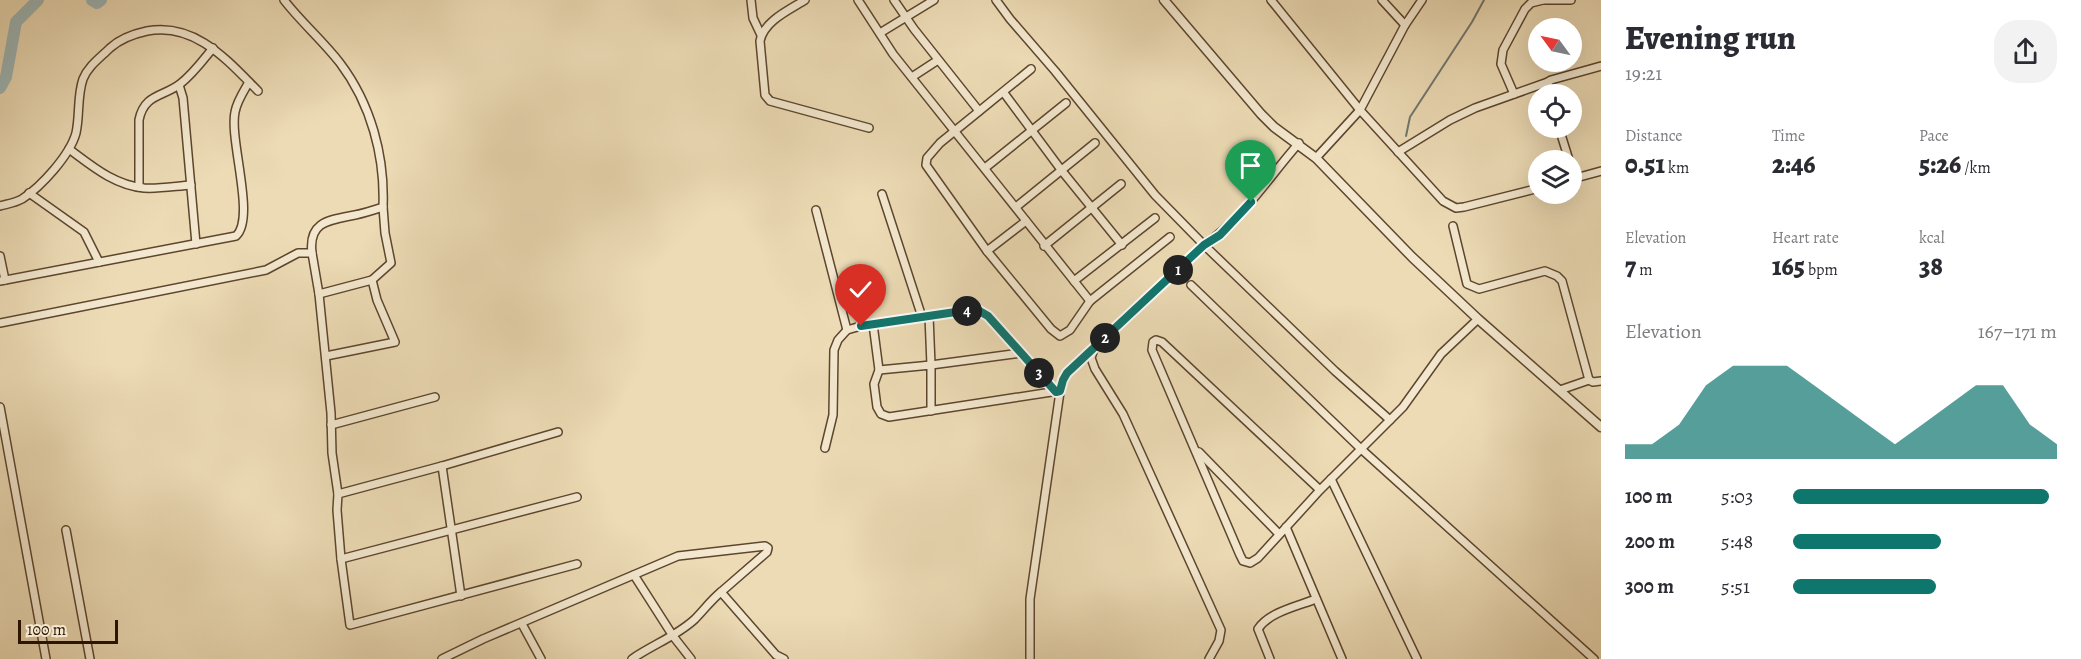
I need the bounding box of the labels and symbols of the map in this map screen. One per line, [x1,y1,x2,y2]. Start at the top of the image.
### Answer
north arrow [1528,18,1582,72]
pin [1225,140,1276,202]
pin: 1 [1163,255,1193,285]
pin [835,264,886,326]
pin: 4 [952,296,982,326]
pin: 2 [1090,323,1120,353]
pin: 3 [1024,358,1054,388]
scale bar [18,617,118,644]

